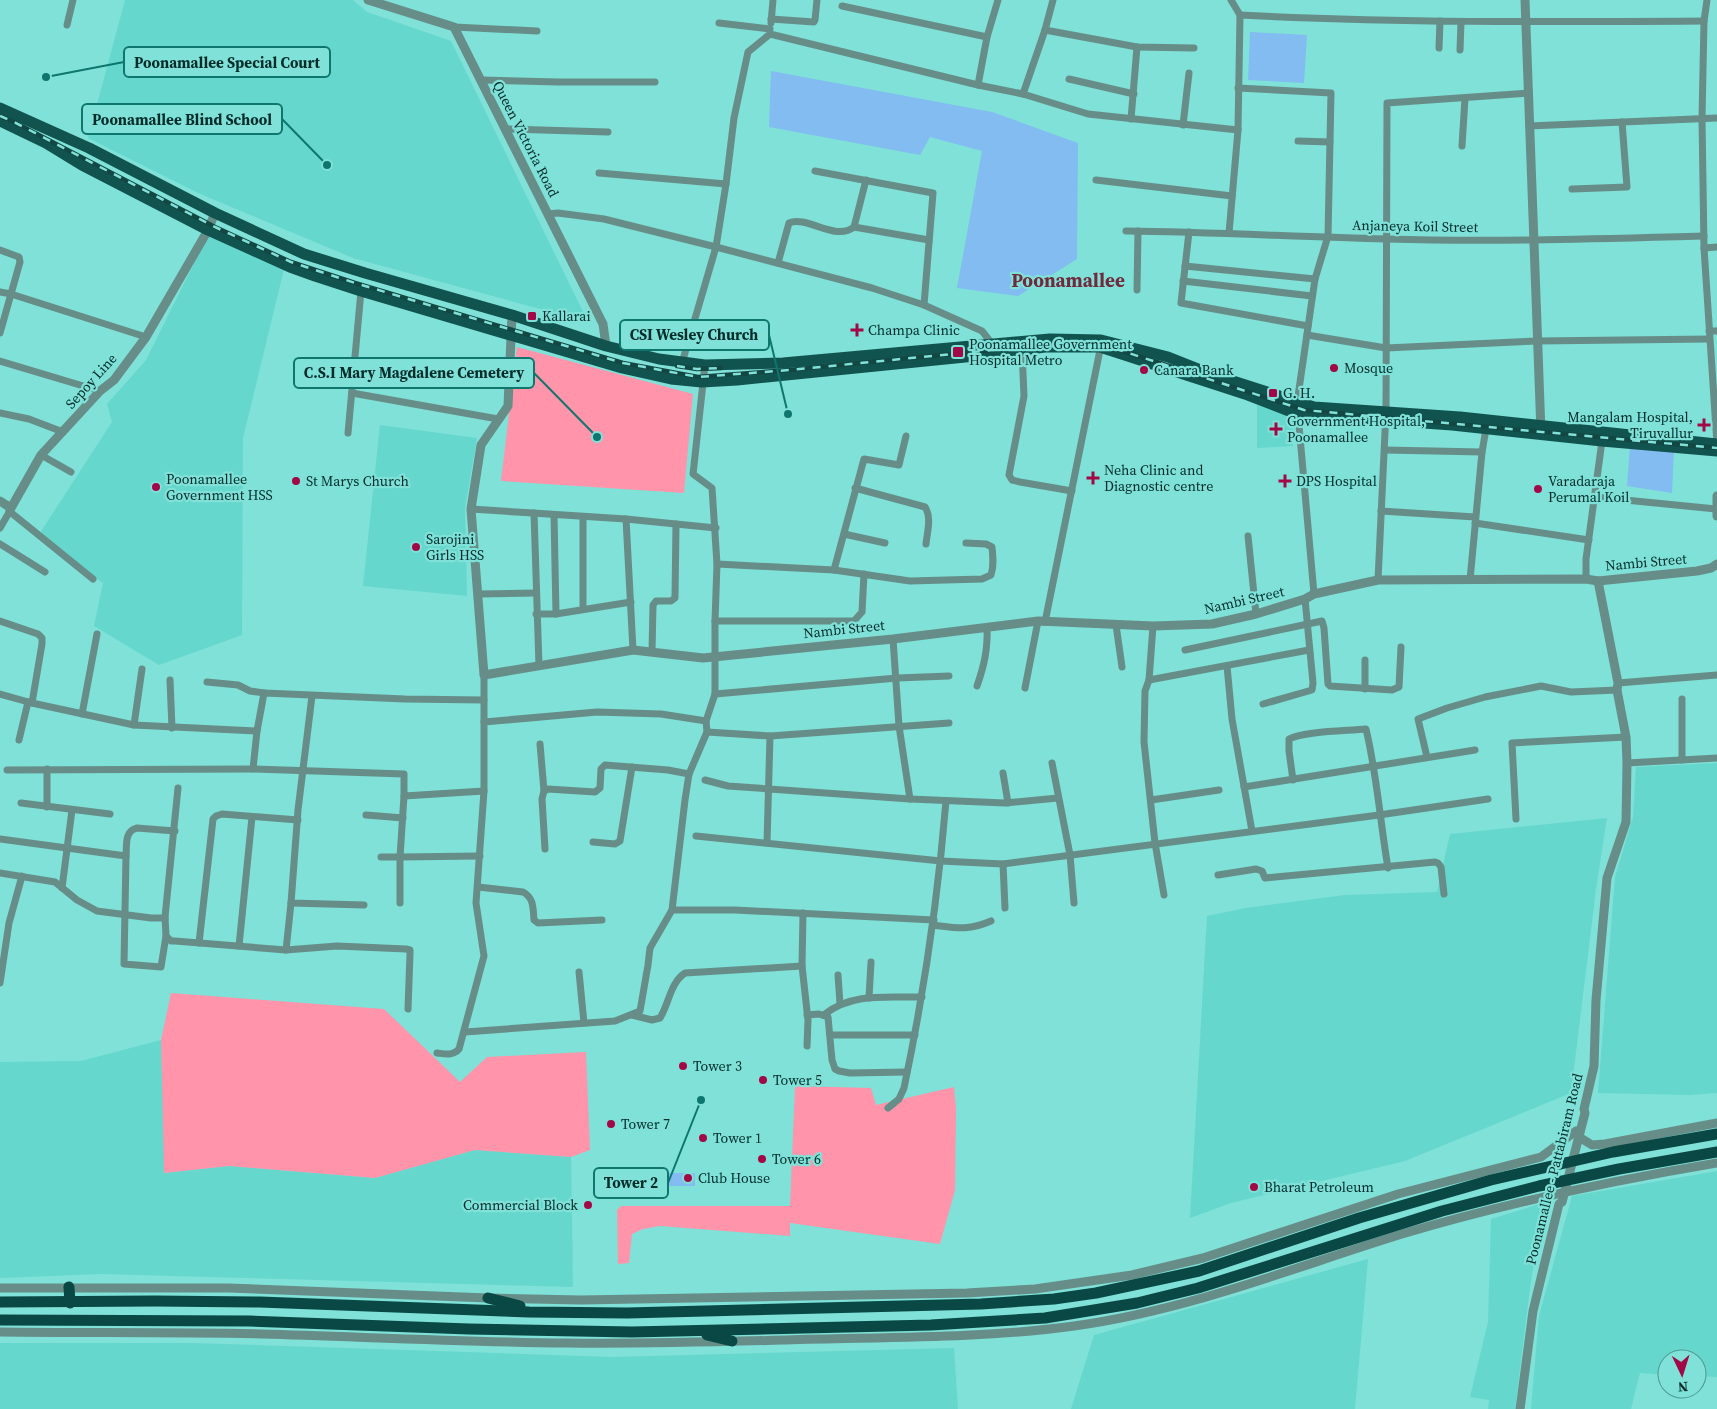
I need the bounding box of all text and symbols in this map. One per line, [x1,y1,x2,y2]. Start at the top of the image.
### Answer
callout: Poonamallee Special Court [124,47,330,77]
text: Poonamallee Special Court [134,52,321,73]
street label: Queen Victoria Road [488,77,564,201]
callout: Poonamallee Blind School [82,104,282,134]
text: Poonamallee Blind School [92,109,272,130]
street label: Anjaneya Koil Street [1352,215,1479,237]
district label: Poonamallee [1011,267,1125,293]
place label: Kallarai [542,306,591,326]
marker: Kallarai [526,310,538,322]
callout: CSI Wesley Church [620,320,769,350]
place label: Champa Clinic [868,320,960,340]
marker: Champa Clinic [850,323,864,337]
text: CSI Wesley Church [630,324,758,345]
place label: Poonamallee Government Hospital Metro [969,334,1132,370]
marker: Poonamallee Government Hospital Metro [951,345,965,359]
street label: Sepoy Line [61,349,121,413]
callout: C.S.I Mary Magdalene Cemetery [294,358,534,388]
place label: Mosque [1344,358,1393,378]
place label: Canara Bank [1154,360,1234,380]
text: C.S.I Mary Magdalene Cemetery [304,362,524,383]
marker: Mosque [1328,362,1340,374]
marker: Canara Bank [1138,364,1150,376]
place label: G. H. [1283,383,1315,403]
marker: G. H. [1267,387,1279,399]
place label: Mangalam Hospital, Tiruvallur [1567,407,1693,443]
place label: Government Hospital, Poonamallee [1287,411,1425,447]
marker: Mangalam Hospital, Tiruvallur [1697,418,1711,432]
marker: Government Hospital, Poonamallee [1269,422,1283,436]
place label: Neha Clinic and Diagnostic centre [1104,460,1213,496]
place label: Poonamallee Government HSS [166,469,273,505]
place label: St Marys Church [306,471,409,491]
marker: Neha Clinic and Diagnostic centre [1086,471,1100,485]
place label: DPS Hospital [1296,471,1377,491]
place label: Varadaraja Perumal Koil [1548,471,1629,507]
marker: DPS Hospital [1278,474,1292,488]
marker: St Marys Church [290,475,302,487]
marker: Poonamallee Government HSS [150,481,162,493]
marker: Varadaraja Perumal Koil [1532,483,1544,495]
place label: Sarojini Girls HSS [426,529,484,565]
marker: Sarojini Girls HSS [410,541,422,553]
street label: Nambi Street [1605,548,1688,576]
street label: Nambi Street [1202,581,1286,619]
street label: Nambi Street [802,615,886,643]
place label: Tower 3 [693,1056,742,1076]
marker: Tower 3 [677,1060,689,1072]
place label: Tower 5 [773,1070,822,1090]
street label: Poonamallee - Pattabiram Road [1521,1071,1587,1267]
marker: Tower 5 [757,1074,769,1086]
place label: Tower 7 [621,1114,670,1134]
marker: Tower 7 [605,1118,617,1130]
place label: Tower 1 [713,1128,762,1148]
marker: Tower 1 [697,1132,709,1144]
place label: Tower 6 [772,1149,821,1169]
marker: Tower 6 [756,1153,768,1165]
callout: Tower 2 [594,1168,668,1198]
place label: Club House [698,1168,770,1188]
text: Tower 2 [604,1172,658,1193]
marker: Club House [682,1172,694,1184]
place label: Bharat Petroleum [1264,1177,1374,1197]
marker: Bharat Petroleum [1248,1181,1260,1193]
place label: Commercial Block [463,1195,578,1215]
marker: Commercial Block [582,1199,594,1211]
north arrow [1657,1349,1707,1399]
text: N [1677,1377,1689,1397]

